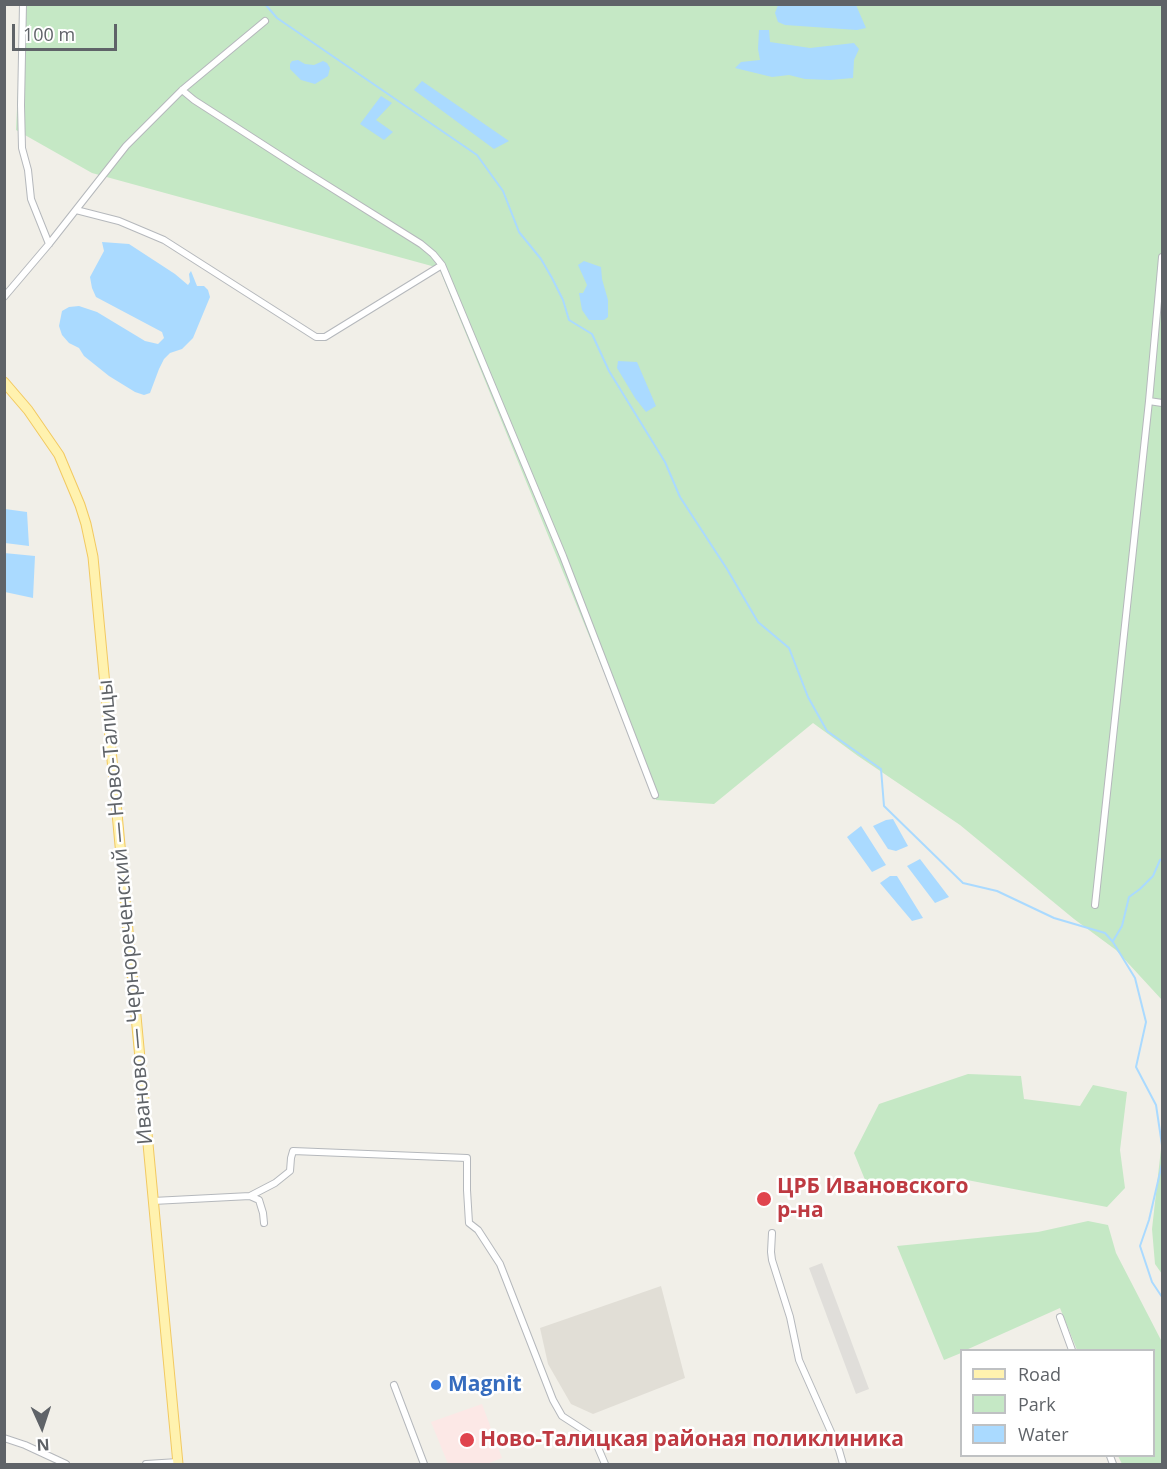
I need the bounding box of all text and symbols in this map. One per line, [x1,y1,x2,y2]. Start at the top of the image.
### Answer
scale bar [15,12,120,50]
text: 100 m [23,22,75,46]
street label: Иваново — Чернореченский — Ново-Талицы [93,678,159,1146]
place label: ЦРБ Ивановского р-на [777,1174,969,1224]
marker: ЦРБ Ивановского р-на [755,1190,773,1208]
legend [960,1349,1155,1457]
text: Road [1018,1362,1061,1386]
place label: Magnit [448,1372,522,1398]
marker: Magnit [429,1378,443,1392]
text: Park [1018,1392,1056,1416]
north arrow [12,1397,72,1457]
text: Water [1018,1422,1069,1446]
place label: Ново-Талицкая районая поликлиника [480,1427,904,1453]
marker: Ново-Талицкая районая поликлиника [458,1431,476,1449]
text: N [36,1434,50,1456]

